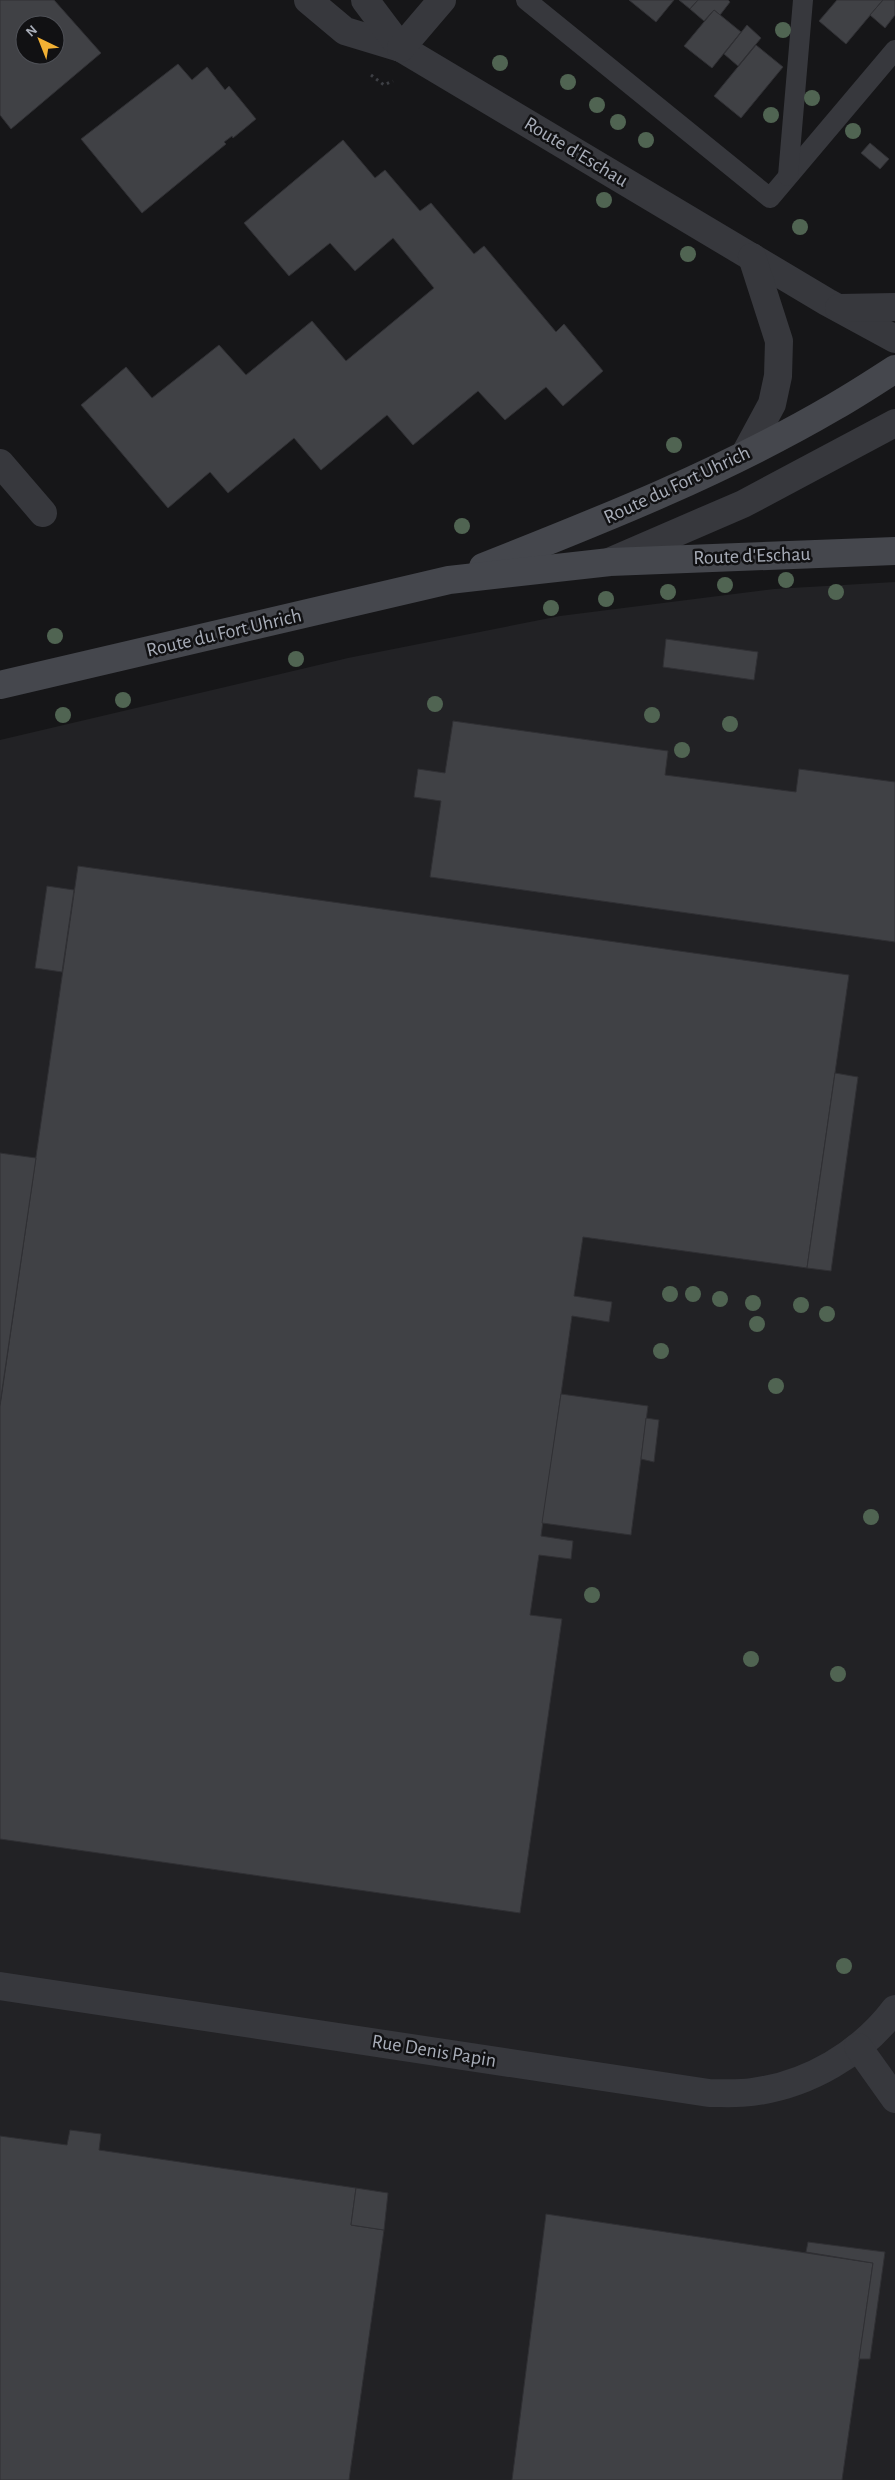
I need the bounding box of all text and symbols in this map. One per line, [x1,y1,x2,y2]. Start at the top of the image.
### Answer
north arrow [15,15,65,65]
text: N [23,23,40,40]
street label: Route d'Eschau [521,113,631,191]
street label: Route du Fort Uhrich [601,442,753,528]
street label: Route d'Eschau [693,544,811,568]
street label: Route du Fort Uhrich [144,605,304,661]
street label: Rue Denis Papin [370,2031,498,2071]

